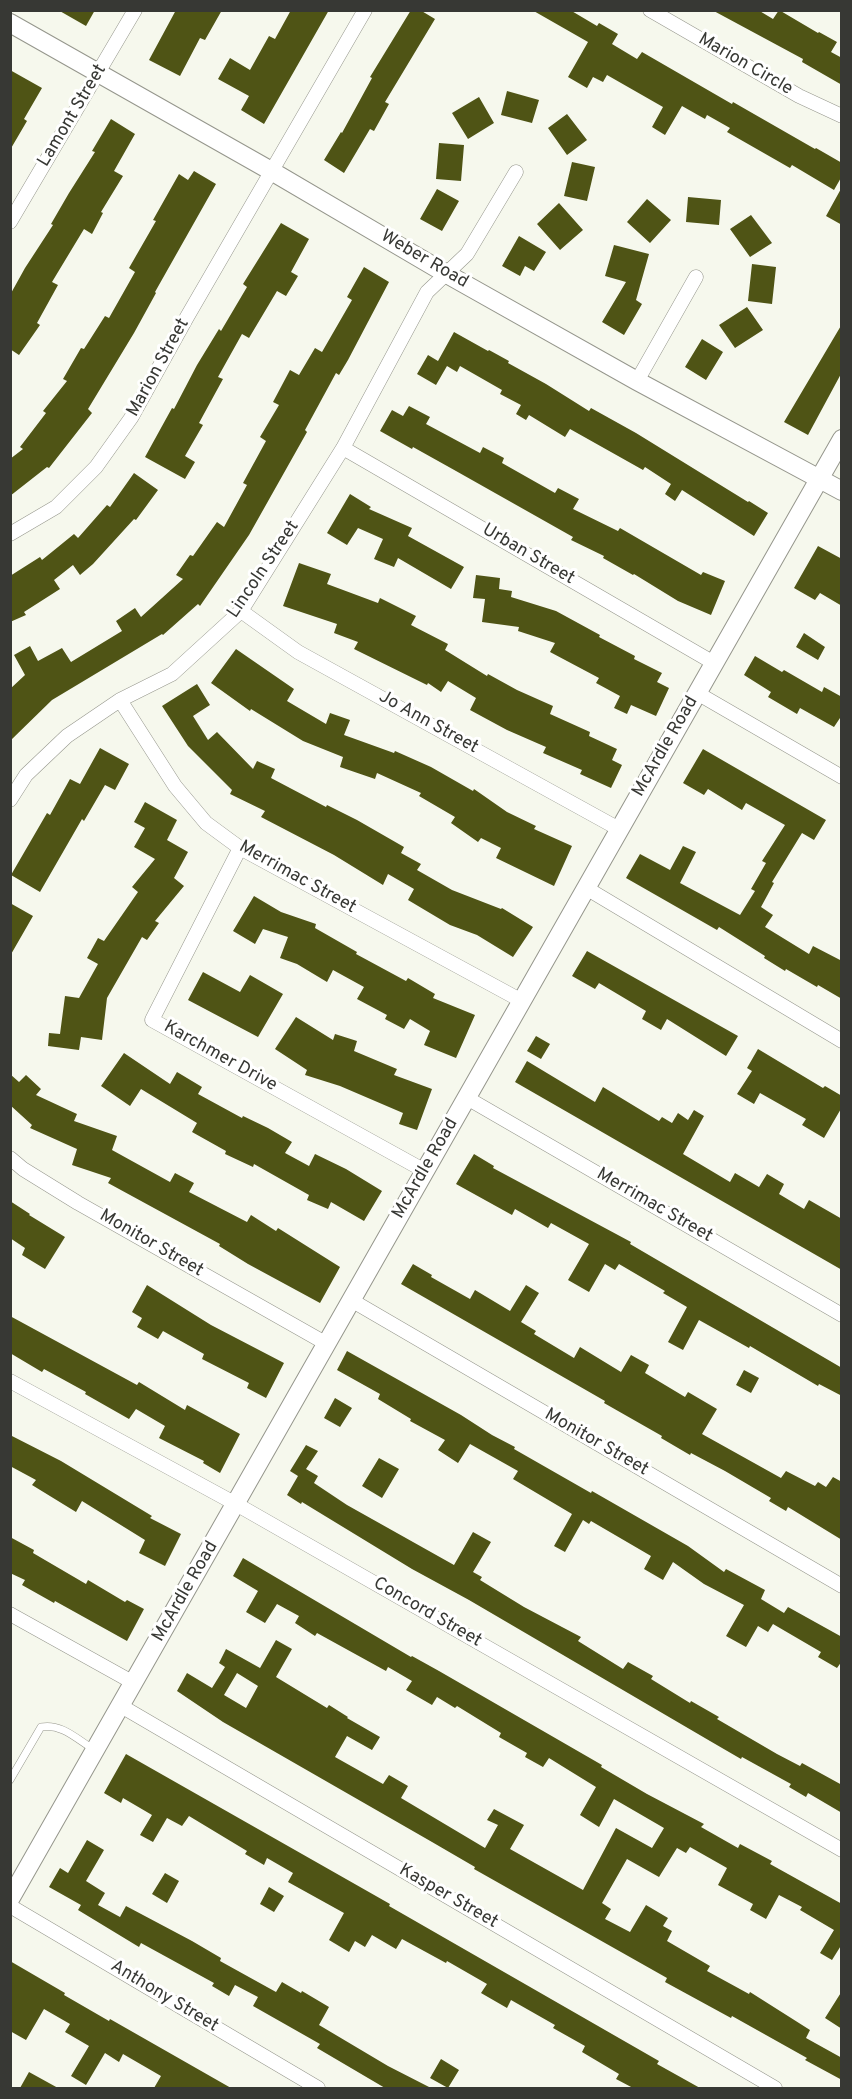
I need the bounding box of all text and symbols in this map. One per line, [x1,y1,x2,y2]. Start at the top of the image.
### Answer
street label: Marion Circle [694,29,796,101]
street label: Lamont Street [34,61,112,171]
street label: Weber Road [376,226,472,294]
street label: Marion Street [123,315,195,421]
street label: Lincoln Street [223,517,305,623]
street label: Urban Street [478,520,578,590]
street label: Jo Ann Street [374,687,482,759]
street label: McArdle Road [628,693,704,801]
street label: Merrimac Street [235,837,359,919]
street label: Karchmer Drive [159,1017,281,1097]
street label: McArdle Road [388,1115,464,1223]
street label: Merrimac Street [592,1164,716,1248]
street label: Monitor Street [95,1206,207,1282]
street label: Monitor Street [540,1405,652,1481]
street label: McArdle Road [148,1538,224,1646]
street label: Concord Street [369,1573,485,1653]
street label: Kasper Street [395,1860,501,1934]
street label: Anthony Street [106,1956,222,2038]

